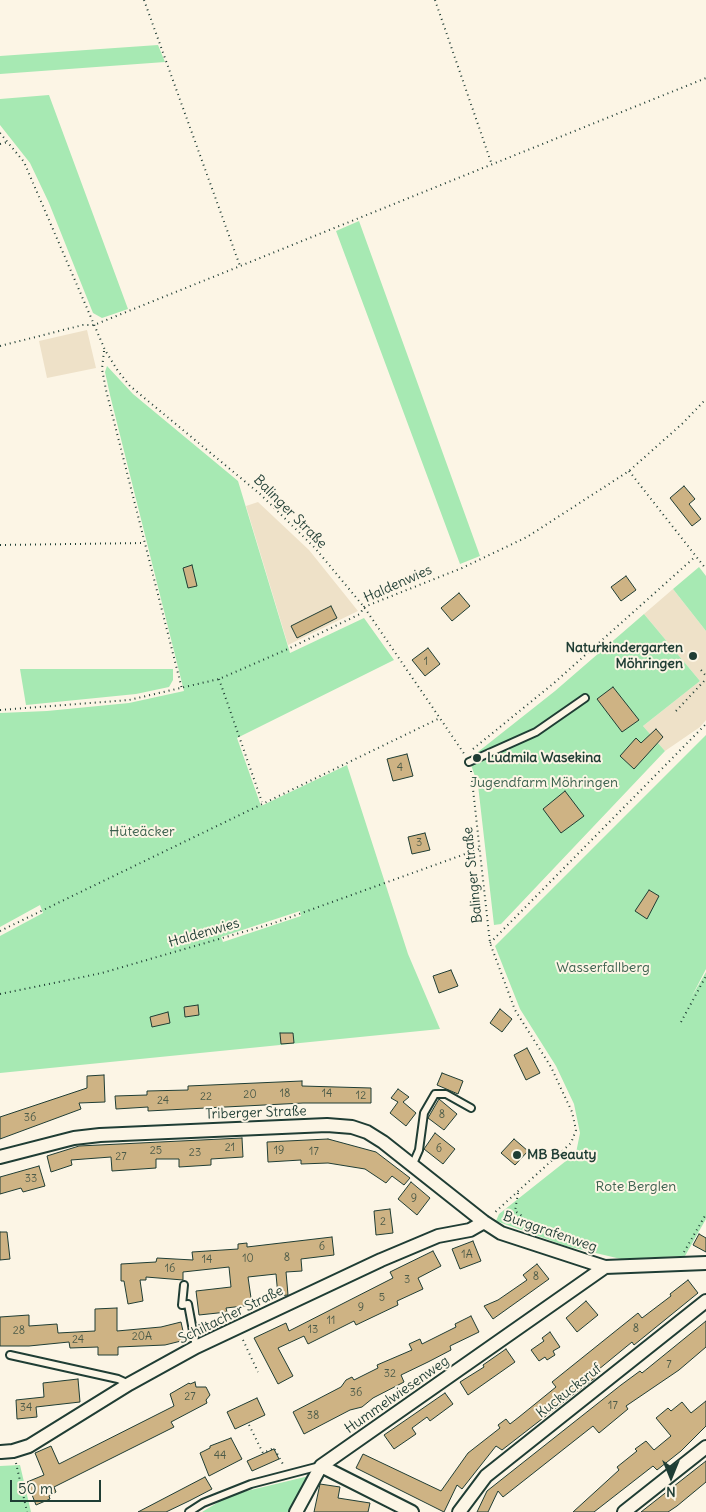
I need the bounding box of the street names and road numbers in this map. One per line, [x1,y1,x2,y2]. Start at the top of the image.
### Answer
street label: Balinger Straße [250,472,330,552]
street label: Haldenwies [361,561,435,607]
street label: Balinger Straße [460,826,486,924]
street label: Haldenwies [167,915,241,951]
street label: Triberger Straße [205,1103,307,1123]
street label: Burggrafenweg [501,1208,599,1256]
street label: Schiltacher Straße [176,1282,286,1348]
street label: Hummelwiesenweg [342,1353,452,1437]
street label: Kuckucksruf [533,1360,605,1422]

